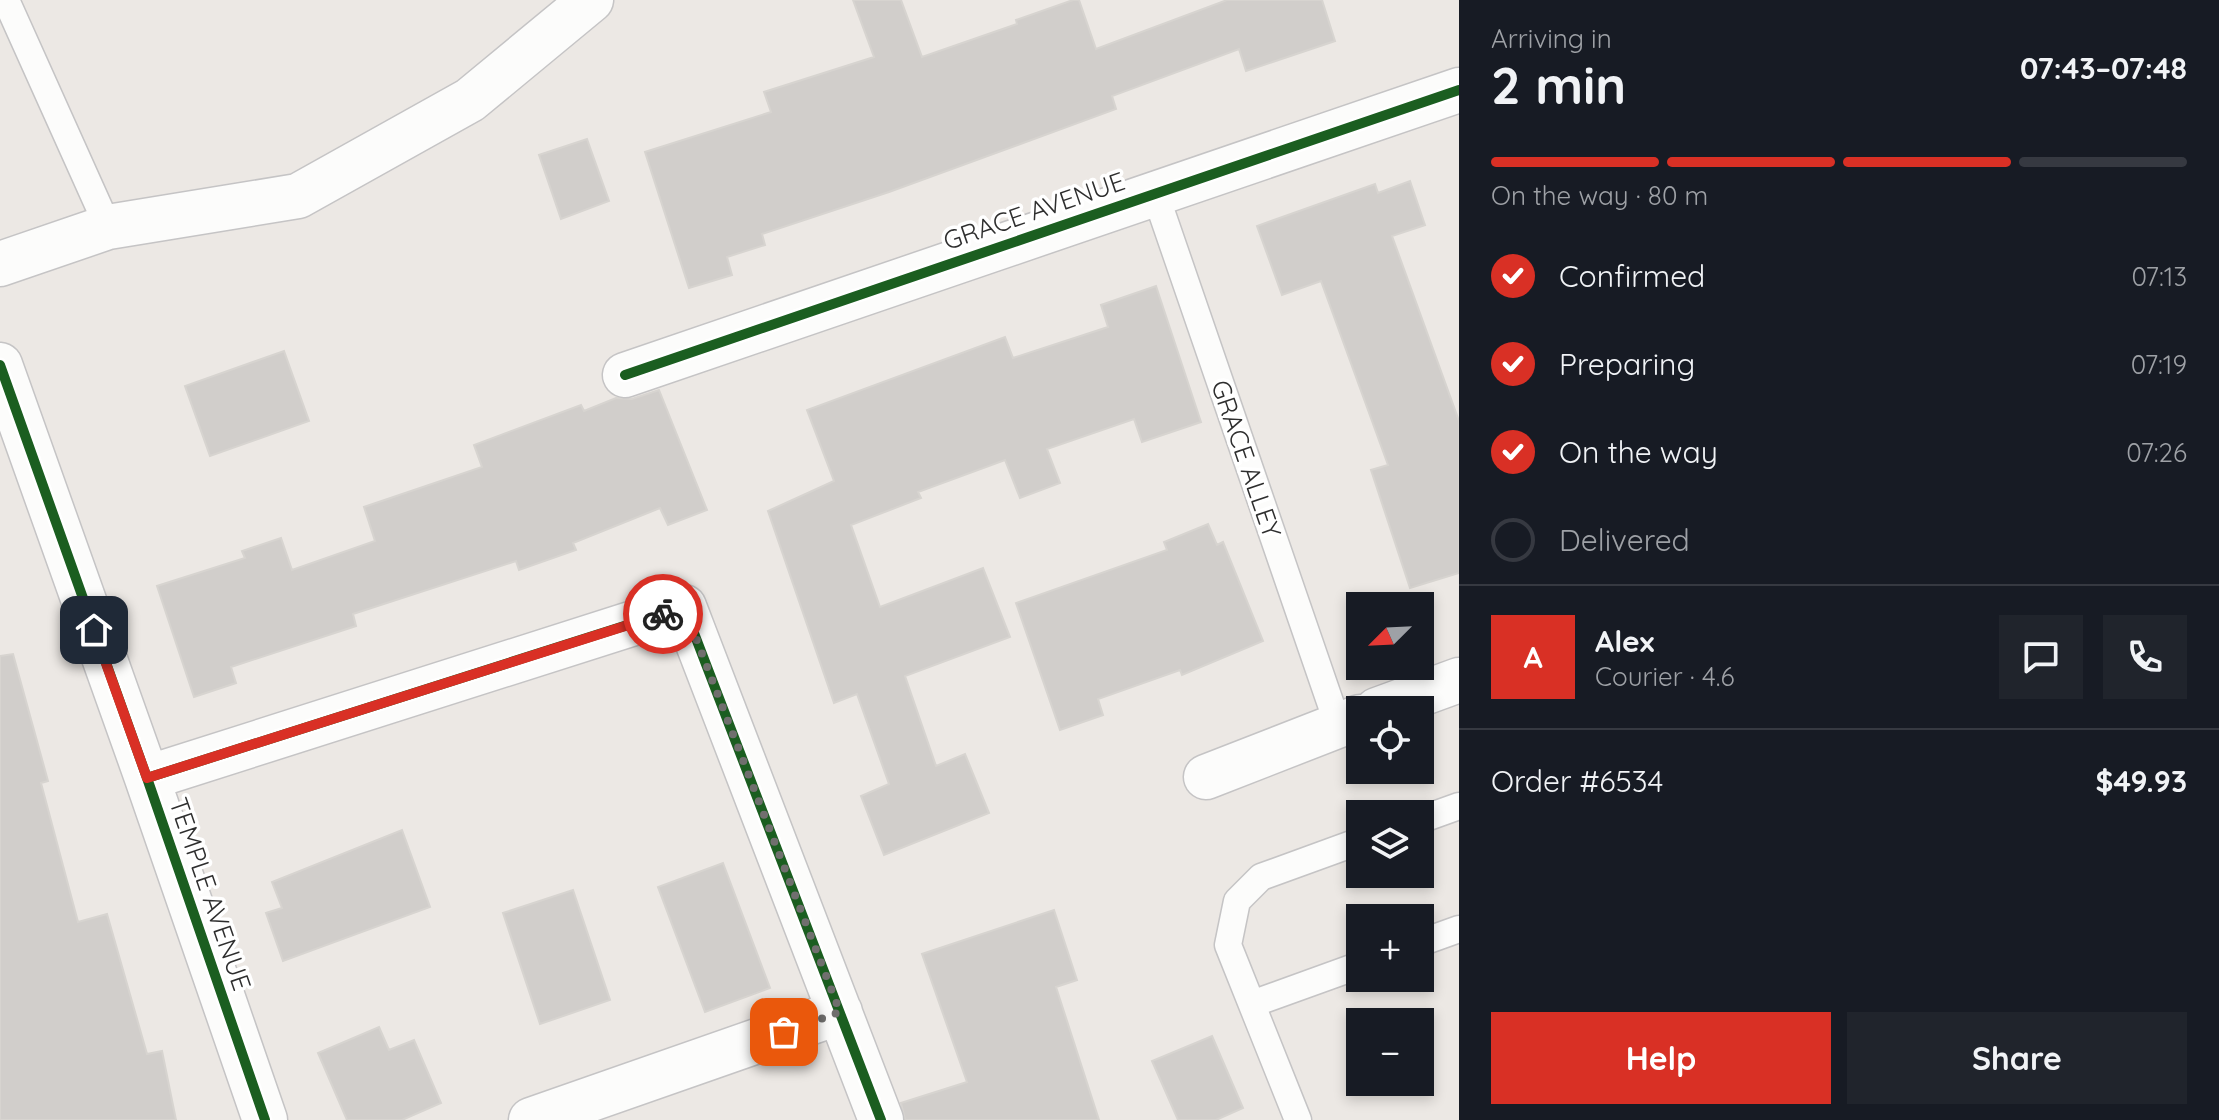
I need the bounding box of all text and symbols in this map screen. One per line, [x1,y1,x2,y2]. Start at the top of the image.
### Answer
text: Arriving in [1491,22,1612,55]
text: 07:43–07:48 [2020,49,2187,87]
text: 2 min [1491,52,1626,117]
street label: GRACE AVENUE [939,164,1129,257]
text: On the way · 80 m [1491,179,1708,212]
icon: check [1491,254,1535,298]
text: Confirmed [1559,257,1705,295]
text: 07:13 [2132,260,2187,293]
icon: check [1491,342,1535,386]
text: Preparing [1559,345,1695,383]
text: 07:19 [2131,348,2187,381]
street label: GRACE ALLEY [1204,376,1289,543]
icon: check [1491,430,1535,474]
text: On the way [1559,433,1718,471]
text: 07:26 [2126,436,2187,469]
text: Delivered [1559,521,1690,559]
courier [623,574,703,654]
icon: bike [641,592,685,636]
north arrow [1346,592,1434,680]
map controls [1346,592,1434,1096]
pin [60,596,128,664]
icon: home [72,608,116,652]
button: chat [1999,615,2083,699]
button: phone [2103,615,2187,699]
text: Alex [1595,622,1654,660]
text: A [1523,638,1543,676]
text: Courier · 4.6 [1595,660,1734,693]
button: locate [1346,696,1434,784]
text: Order #6534 [1491,762,1663,800]
text: $49.93 [2096,762,2187,800]
street label: TEMPLE AVENUE [162,793,259,995]
button: layers [1346,800,1434,888]
button: + [1346,904,1434,992]
pin [750,998,818,1066]
button: − [1346,1008,1434,1096]
icon: bag [762,1010,806,1054]
button: Help [1491,1012,1831,1104]
button: Share [1847,1012,2187,1104]

